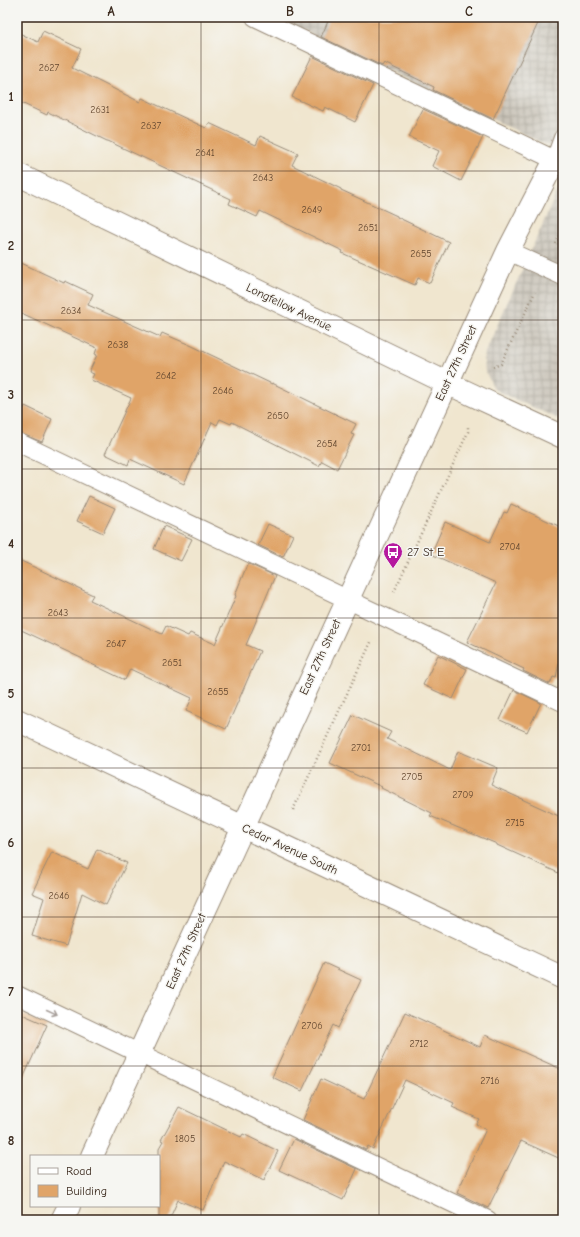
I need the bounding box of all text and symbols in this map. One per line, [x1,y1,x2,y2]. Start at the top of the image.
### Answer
text: A [107,4,115,19]
text: B [286,4,294,19]
text: C [465,4,473,19]
house number: 2627 [39,62,60,74]
text: 1 [8,89,14,104]
house number: 2631 [90,104,110,116]
house number: 2637 [141,120,161,132]
house number: 2641 [195,147,215,159]
house number: 2643 [253,172,273,184]
house number: 2649 [302,204,322,216]
house number: 2651 [358,222,378,234]
text: 2 [8,238,14,253]
house number: 2655 [410,248,432,260]
street label: Longfellow Avenue [244,280,334,334]
house number: 2634 [61,305,81,317]
street label: East 27th Street [432,323,480,403]
house number: 2638 [108,339,128,351]
house number: 2642 [156,370,176,382]
house number: 2646 [213,385,233,397]
text: 3 [8,387,14,402]
house number: 2650 [267,410,289,422]
house number: 2654 [317,438,338,450]
text: 4 [8,536,14,551]
bus stop icon: 27 St E [382,541,404,569]
house number: 2704 [500,541,521,553]
place label: 27 St E [407,545,444,559]
house number: 2643 [48,607,68,619]
street label: East 27th Street [296,617,344,697]
house number: 2647 [106,638,126,650]
house number: 2651 [162,657,182,669]
text: 5 [8,686,15,701]
house number: 2655 [207,686,229,698]
house number: 2701 [351,742,371,754]
house number: 2705 [401,771,423,783]
house number: 2709 [452,789,474,801]
house number: 2715 [505,817,525,829]
street label: Cedar Avenue South [240,821,340,877]
text: 6 [8,835,15,850]
house number: 2646 [49,890,69,902]
street label: East 27th Street [163,910,209,991]
text: 7 [8,984,14,999]
one-way arrow [46,1009,58,1016]
house number: 2706 [301,1020,323,1032]
house number: 2712 [409,1038,429,1050]
house number: 2716 [480,1075,500,1087]
text: 8 [8,1133,14,1148]
house number: 1805 [175,1133,195,1145]
legend [30,1155,160,1207]
text: Road [66,1164,92,1178]
text: Building [66,1184,107,1198]

